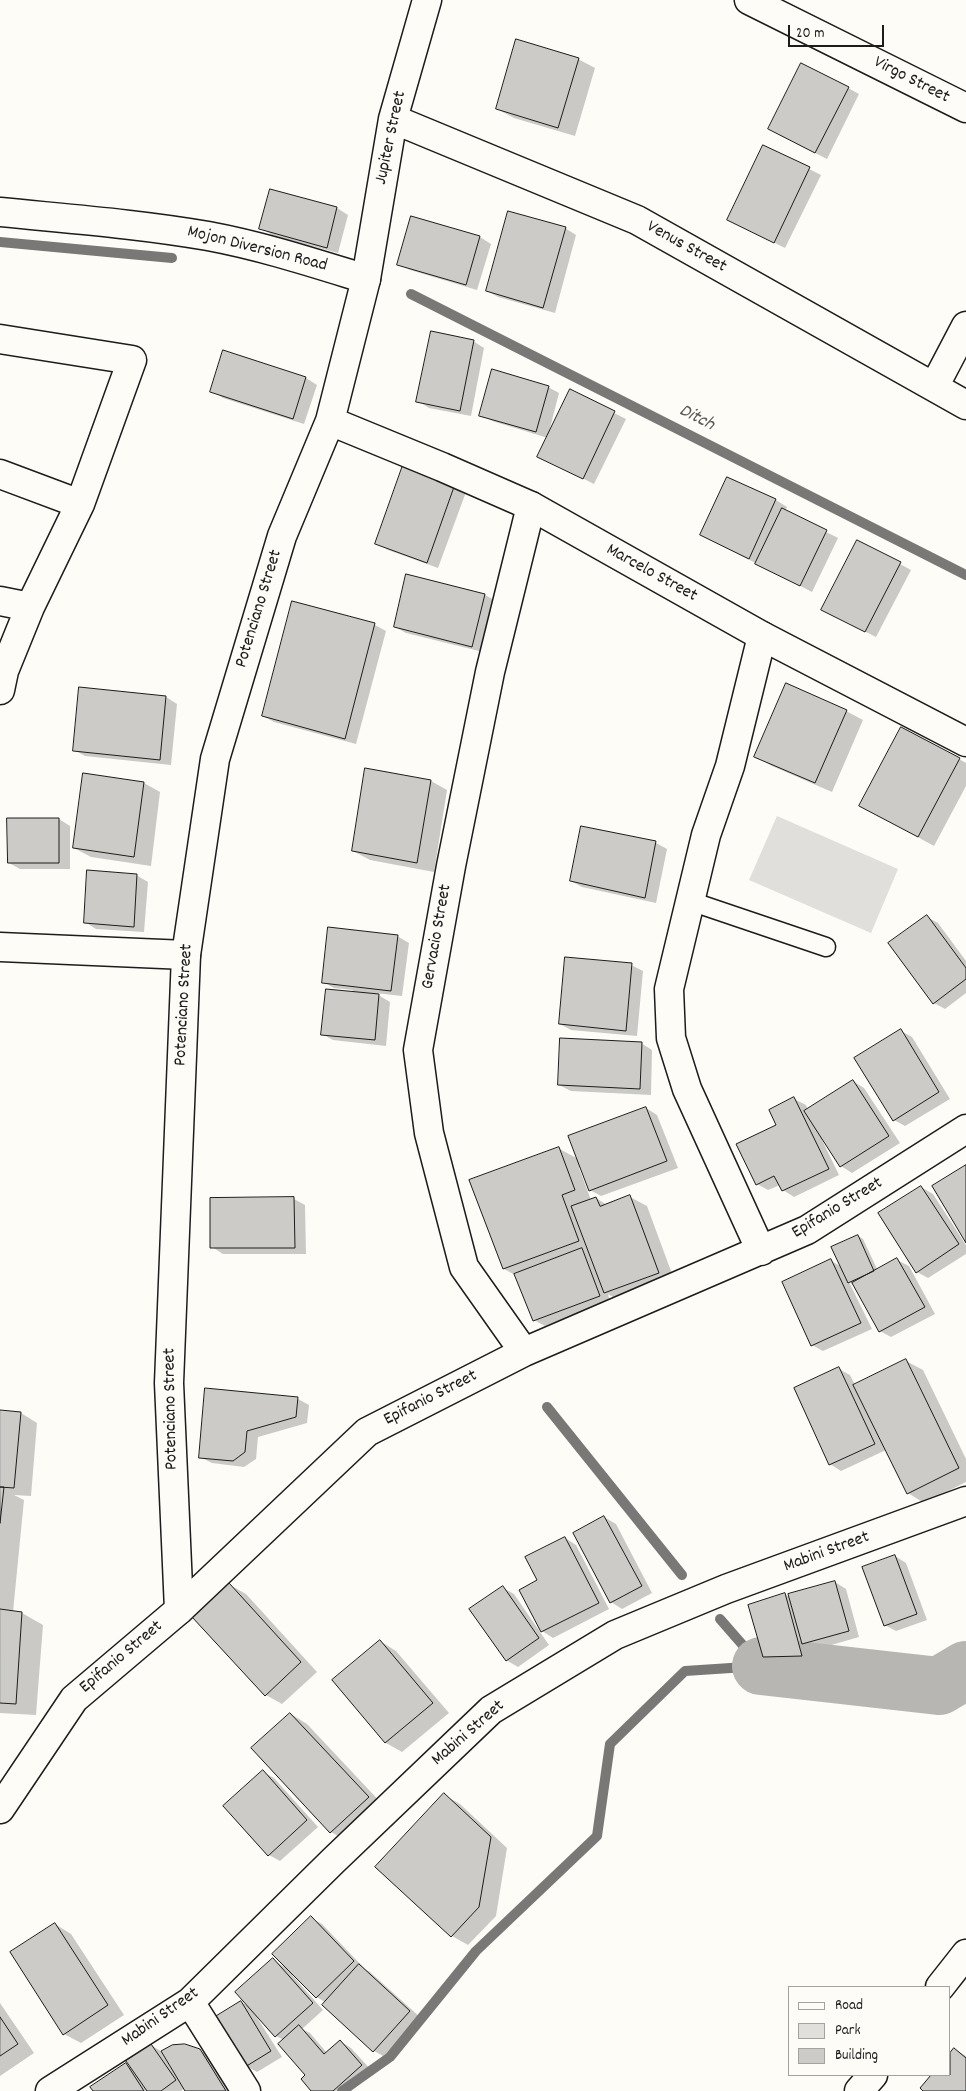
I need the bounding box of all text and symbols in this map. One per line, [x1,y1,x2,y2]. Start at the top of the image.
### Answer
scale bar [791,15,887,47]
text: 20 m [796,23,824,45]
street label: Virgo Street [869,53,953,109]
street label: Jupiter Street [372,89,412,187]
street label: Venus Street [642,217,730,279]
street label: Mojon Diversion Road [185,222,329,278]
water label: Ditch [675,401,717,437]
street label: Marcelo Street [602,540,700,608]
street label: Potenciano Street [232,547,288,671]
street label: Gervacio Street [418,883,458,991]
street label: Potenciano Street [171,943,199,1067]
street label: Epifanio Street [789,1173,887,1245]
street label: Potenciano Street [160,1348,184,1470]
street label: Epifanio Street [381,1366,481,1432]
street label: Mabini Street [781,1528,873,1578]
street label: Epifanio Street [76,1617,168,1699]
street label: Mabini Street [428,1696,510,1772]
street label: Mabini Street [118,1983,204,2053]
legend [788,1986,951,2076]
text: Road [835,1995,863,2017]
text: Park [835,2020,861,2042]
text: Building [835,2045,878,2067]

